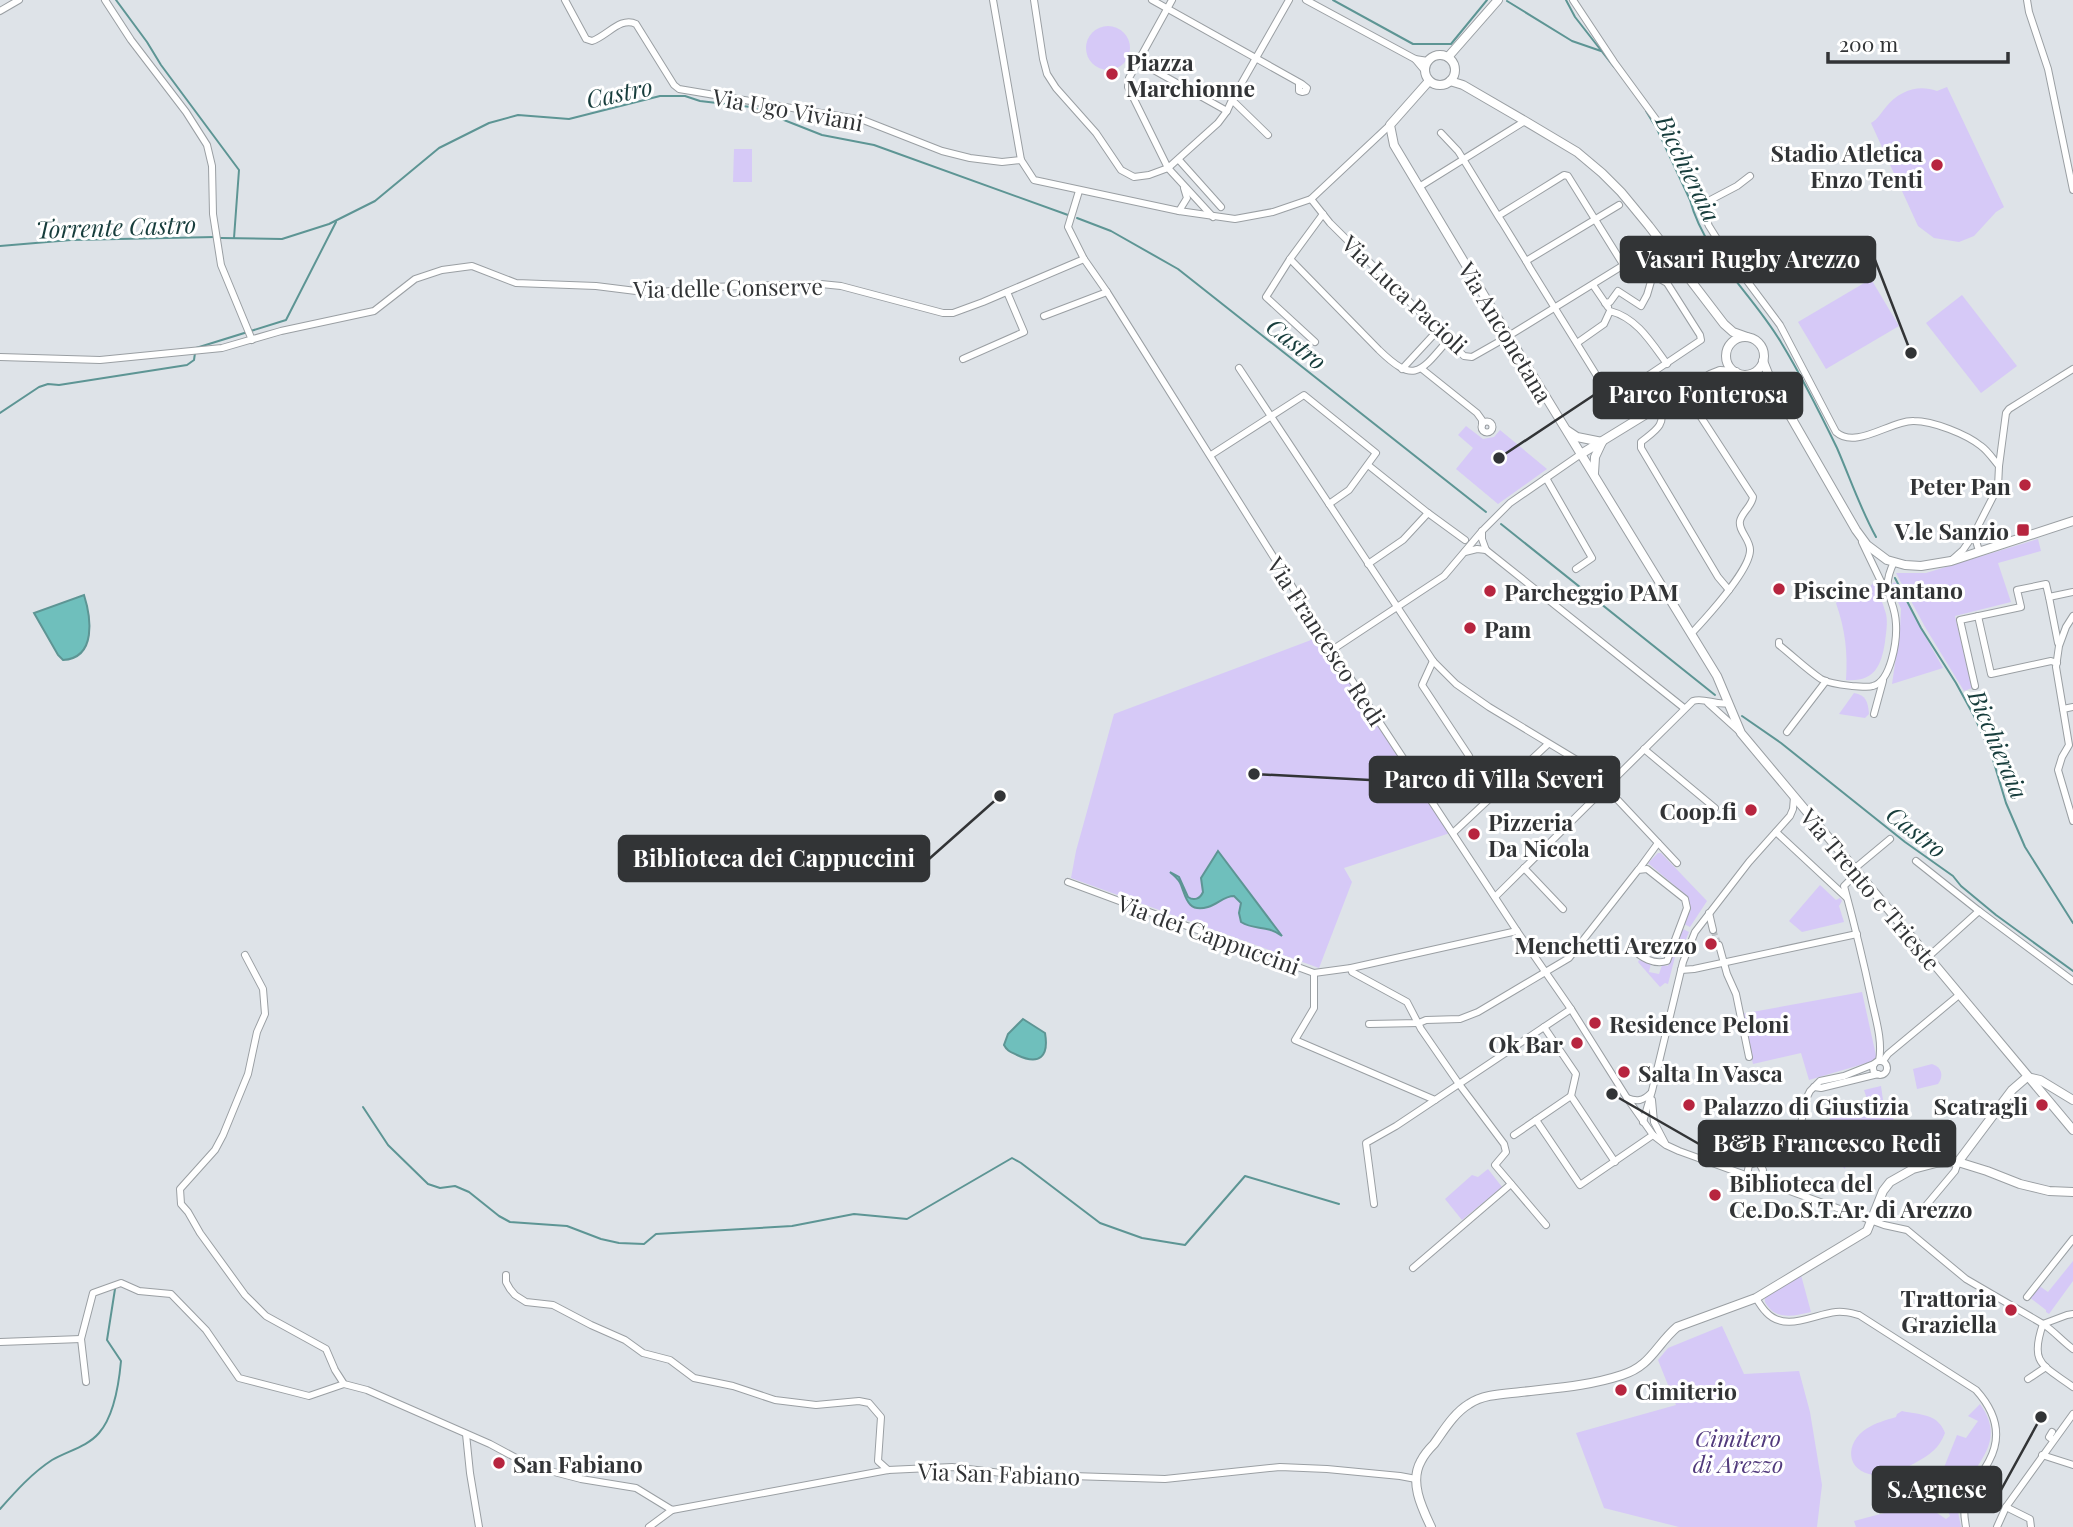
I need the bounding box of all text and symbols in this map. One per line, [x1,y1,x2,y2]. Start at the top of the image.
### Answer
scale bar [1828,21,2008,65]
text: 200 m [1839,29,1898,57]
place label: Piazza Marchionne [1126,46,1255,103]
marker: Piazza Marchionne [1104,66,1120,82]
water label: Castro [583,69,655,115]
street label: Via Ugo Viviani [709,80,866,138]
water label: Bicchieraia [1649,108,1729,227]
place label: Stadio Atletica Enzo Tenti [1770,137,1923,194]
marker: Stadio Atletica Enzo Tenti [1929,157,1945,173]
water label: Torrente Castro [35,207,197,245]
street label: Via Luca Pacioli [1335,227,1475,360]
callout: Vasari Rugby Arezzo [1621,237,1875,282]
text: Vasari Rugby Arezzo [1635,242,1860,274]
street label: Via Anconetana [1451,255,1560,409]
street label: Via delle Conserve [632,270,823,304]
water label: Castro [1261,310,1333,376]
callout: Parco Fonterosa [1594,373,1802,418]
text: Parco Fonterosa [1608,377,1788,409]
place label: Peter Pan [1909,470,2011,501]
marker: Peter Pan [2017,477,2033,493]
place label: V.le Sanzio [1893,515,2009,546]
marker: V.le Sanzio [2015,522,2031,538]
street label: Via Francesco Redi [1260,550,1393,732]
place label: Piscine Pantano [1793,574,1963,605]
place label: Parcheggio PAM [1504,576,1678,607]
marker: Piscine Pantano [1771,581,1787,597]
marker: Parcheggio PAM [1482,583,1498,599]
place label: Pam [1484,613,1531,644]
marker: Pam [1462,620,1478,636]
water label: Bicchieraia [1961,684,2036,803]
callout: Parco di Villa Severi [1370,757,1619,802]
text: Parco di Villa Severi [1384,762,1605,794]
place label: Coop.fi [1660,795,1737,826]
water label: Castro [1881,798,1953,864]
street label: Via Trento e Trieste [1793,801,1948,977]
marker: Coop.fi [1743,802,1759,818]
place label: Pizzeria Da Nicola [1488,806,1590,863]
marker: Pizzeria Da Nicola [1466,826,1482,842]
callout: Biblioteca dei Cappuccini [619,836,929,881]
text: Biblioteca dei Cappuccini [633,841,916,873]
street label: Via dei Cappuccini [1113,886,1305,981]
place label: Menchetti Arezzo [1514,929,1697,960]
marker: Menchetti Arezzo [1703,936,1719,952]
place label: Residence Peloni [1609,1008,1789,1039]
marker: Residence Peloni [1587,1015,1603,1031]
place label: Ok Bar [1488,1028,1563,1059]
marker: Ok Bar [1569,1035,1585,1051]
place label: Salta In Vasca [1638,1057,1783,1088]
marker: Salta In Vasca [1616,1064,1632,1080]
place label: Palazzo di Giustizia [1703,1090,1909,1121]
place label: Scatragli [1933,1090,2028,1121]
marker: Palazzo di Giustizia [1681,1097,1697,1113]
marker: Scatragli [2034,1097,2050,1113]
callout: B&B Francesco Redi [1699,1121,1955,1166]
text: B&B Francesco Redi [1713,1126,1942,1158]
place label: Biblioteca del Ce.Do.S.T.Ar. di Arezzo [1729,1167,1973,1224]
marker: Biblioteca del Ce.Do.S.T.Ar. di Arezzo [1707,1187,1723,1203]
place label: Trattoria Graziella [1901,1282,1997,1339]
marker: Trattoria Graziella [2003,1302,2019,1318]
place label: Cimiterio [1635,1375,1737,1406]
marker: Cimiterio [1613,1382,1629,1398]
park label: Cimitero di Arezzo [1693,1422,1783,1479]
place label: San Fabiano [513,1448,643,1479]
marker: San Fabiano [491,1455,507,1471]
street label: Via San Fabiano [916,1455,1081,1491]
callout: S.Agnese [1873,1467,2001,1512]
text: S.Agnese [1887,1472,1987,1504]

